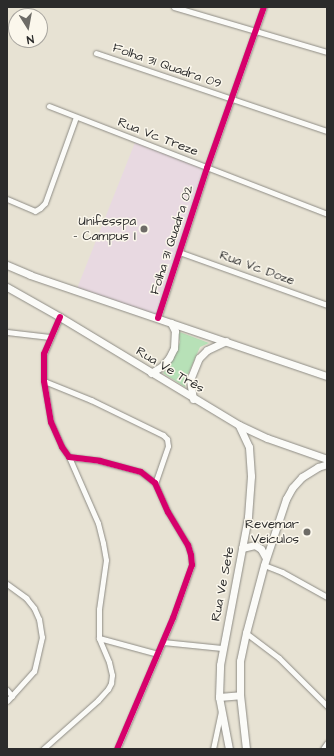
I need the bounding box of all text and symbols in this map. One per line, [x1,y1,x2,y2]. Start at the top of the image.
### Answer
north arrow [8,8,48,48]
text: N [25,31,35,47]
street label: Folha 31 Quadra 09 [111,40,223,92]
street label: Rua Vc Treze [116,114,200,160]
street label: Folha 31 Quadra 02 [147,183,197,297]
place label: Unifesspa - Campus I [73,214,136,245]
marker: Unifesspa - Campus I [139,224,149,234]
street label: Rua Vc Doze [217,247,297,289]
street label: Rua Ve Três [133,344,207,396]
place label: Revemar Veículos [245,517,299,548]
marker: Revemar Veículos [302,527,312,537]
street label: Rua Ve Sete [208,545,238,623]

